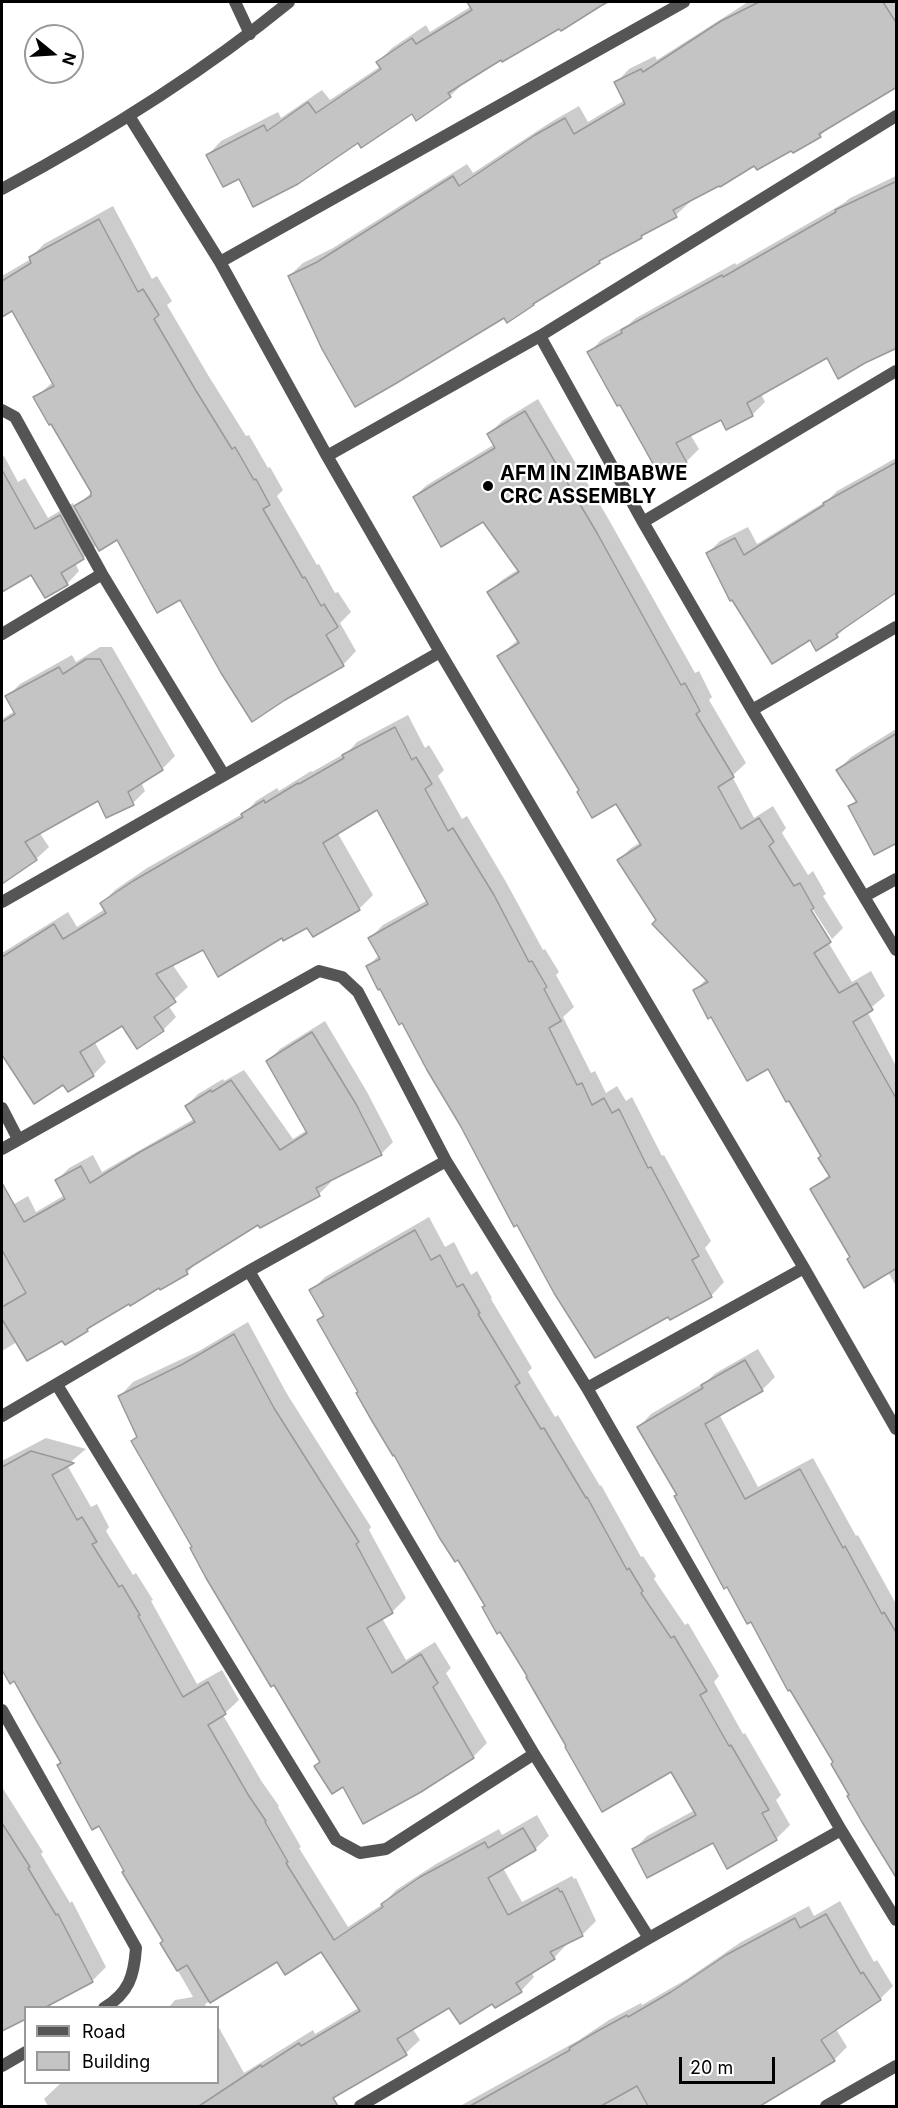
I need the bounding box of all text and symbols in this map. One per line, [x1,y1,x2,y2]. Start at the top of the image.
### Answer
north arrow [24,24,84,84]
text: N [58,50,81,68]
place label: AFM IN ZIMBABWE CRC ASSEMBLY [500,462,687,509]
marker: AFM IN ZIMBABWE CRC ASSEMBLY [481,479,495,493]
legend [24,2006,219,2084]
text: Road [82,2021,125,2042]
scale bar [682,2045,778,2083]
text: Building [82,2051,150,2072]
text: 20 m [690,2057,733,2078]

